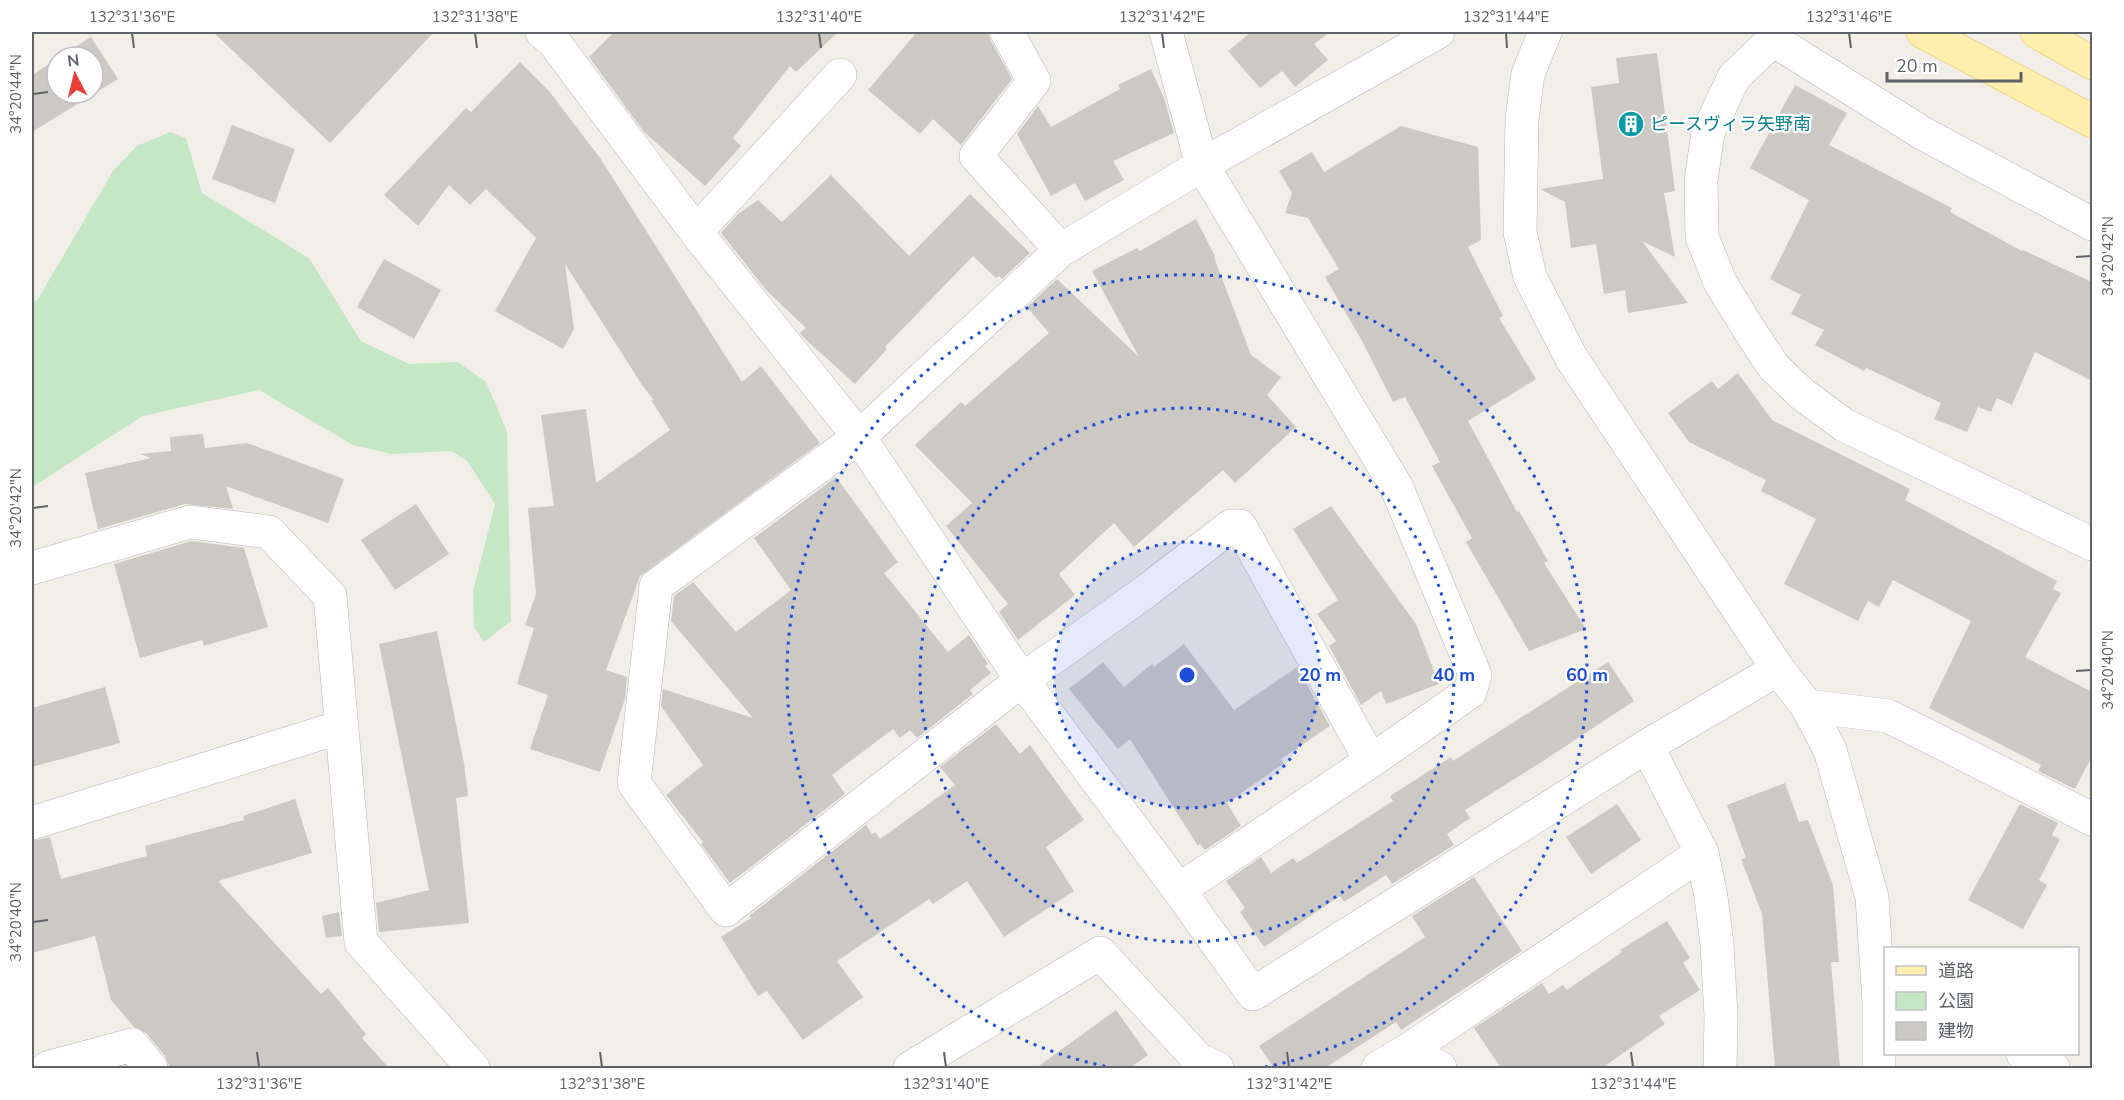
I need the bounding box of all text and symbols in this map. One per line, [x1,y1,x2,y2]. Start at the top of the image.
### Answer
text: 132°31'36"E [89,7,175,27]
text: 132°31'38"E [432,7,518,27]
text: 132°31'40"E [776,7,862,27]
text: 132°31'42"E [1119,7,1205,27]
text: 132°31'44"E [1463,7,1549,27]
text: 132°31'46"E [1806,7,1892,27]
north arrow [45,45,105,105]
scale bar [1887,45,2020,83]
text: N [66,49,81,73]
text: 34°20'44"N [6,54,26,134]
text: 20 m [1896,54,1938,78]
building icon: ピースヴィラ矢野南 [1616,109,1646,139]
place label: ピースヴィラ矢野南 [1650,112,1811,136]
text: 34°20'42"N [2098,216,2118,296]
text: 34°20'42"N [6,468,26,548]
text: 34°20'40"N [2098,630,2118,710]
text: 20 m [1299,663,1341,687]
text: 40 m [1433,663,1475,687]
text: 60 m [1566,663,1608,687]
centre of rings [1177,665,1197,685]
text: 34°20'40"N [6,882,26,962]
legend [1884,947,2079,1055]
text: 道路 [1938,959,1974,983]
text: 公園 [1938,989,1974,1013]
text: 建物 [1938,1019,1974,1043]
text: 132°31'36"E [216,1074,302,1094]
text: 132°31'38"E [559,1074,645,1094]
text: 132°31'40"E [903,1074,989,1094]
text: 132°31'42"E [1246,1074,1332,1094]
text: 132°31'44"E [1590,1074,1676,1094]

